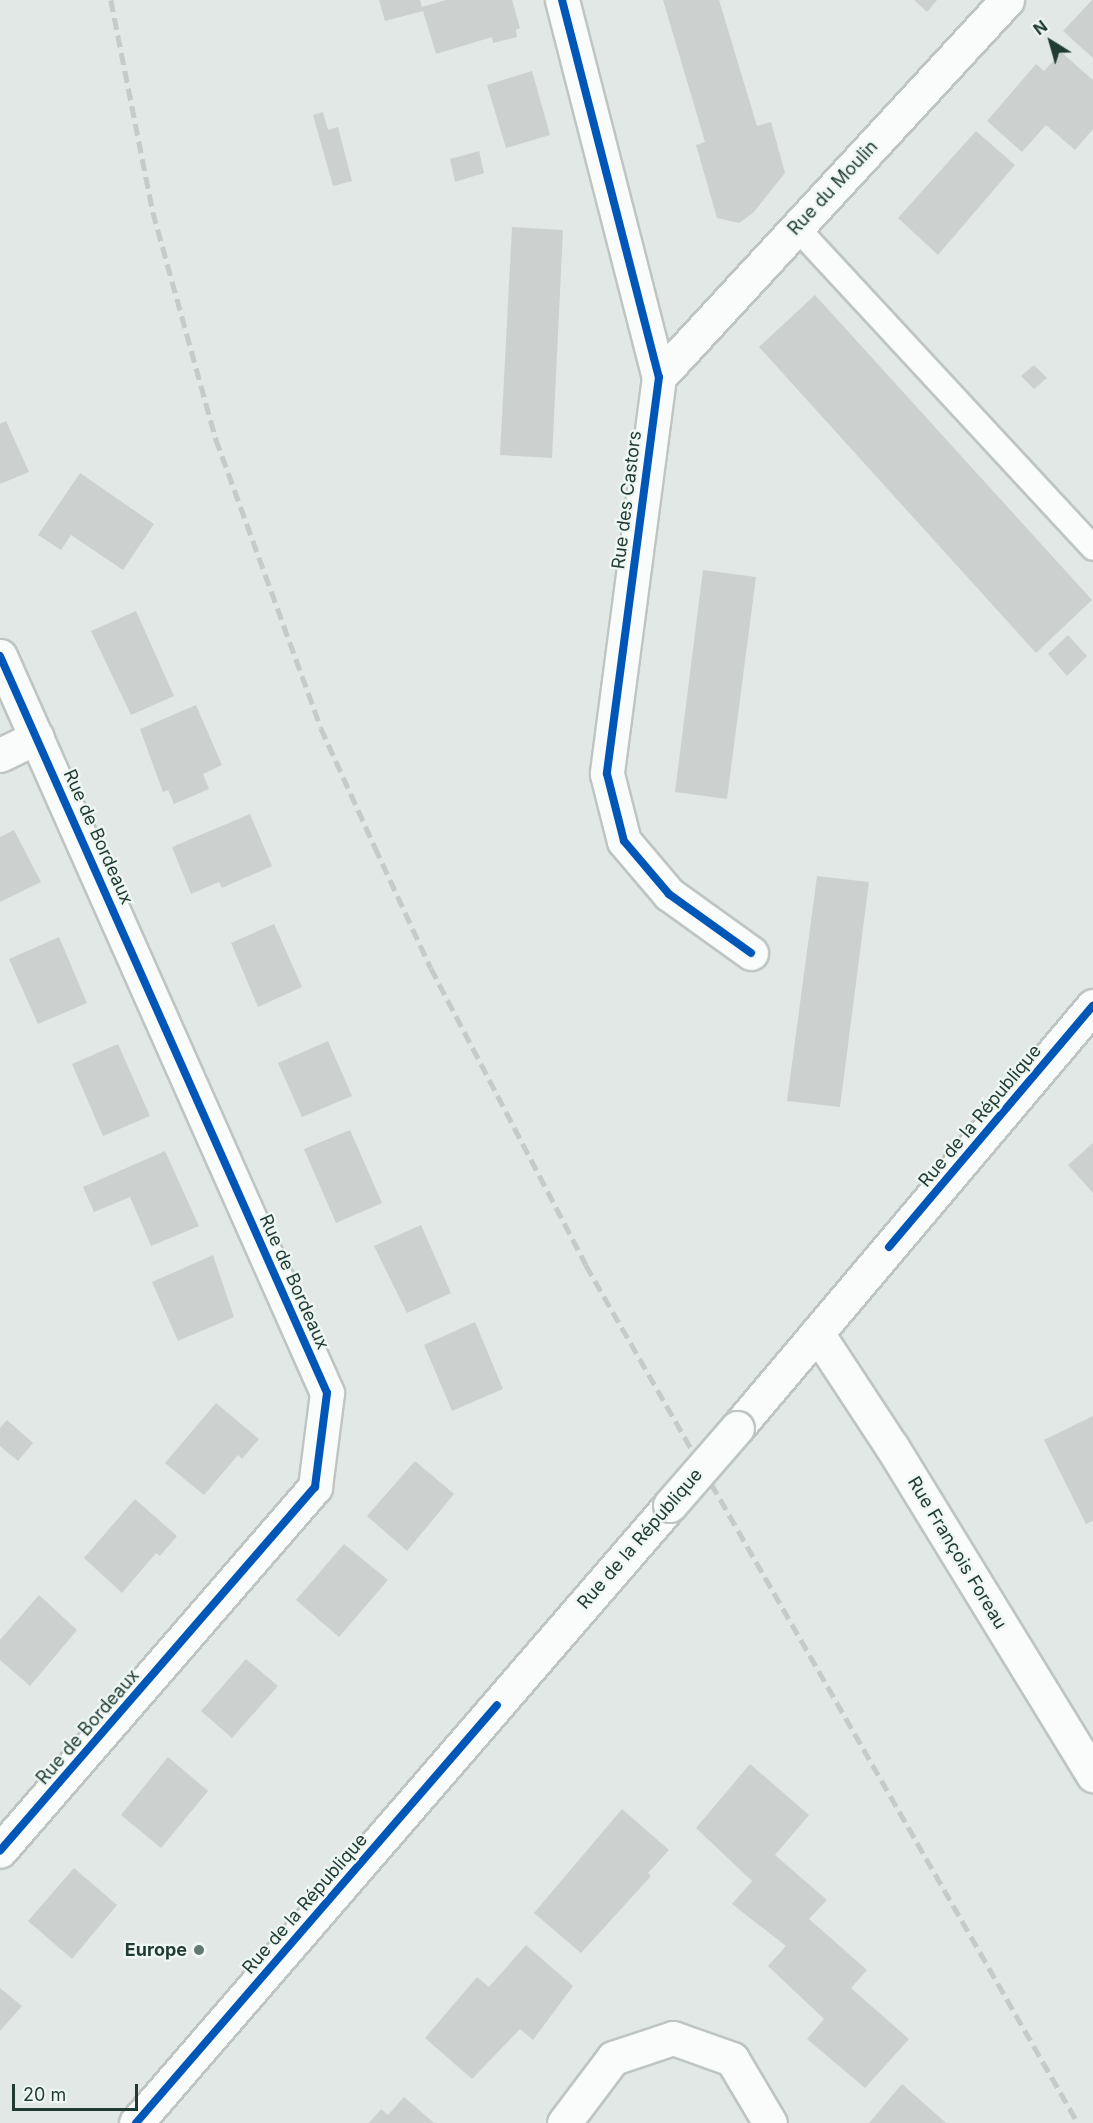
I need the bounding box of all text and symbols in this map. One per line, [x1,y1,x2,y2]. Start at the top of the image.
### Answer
north arrow [1021,12,1081,72]
text: N [1029,16,1051,39]
street label: Rue du Moulin [784,136,882,240]
street label: Rue des Castors [608,430,646,570]
street label: Rue de Bordeaux [59,766,137,908]
street label: Rue de la République [914,1040,1046,1192]
street label: Rue de Bordeaux [255,1211,333,1353]
street label: Rue de la République [573,1464,707,1614]
street label: Rue François Foreau [903,1473,1011,1633]
street label: Rue de Bordeaux [32,1665,144,1789]
street label: Rue de la République [238,1829,372,1979]
place label: Europe [125,1939,187,1961]
marker: Europe [192,1943,206,1957]
scale bar [15,2072,141,2110]
text: 20 m [23,2084,66,2105]

